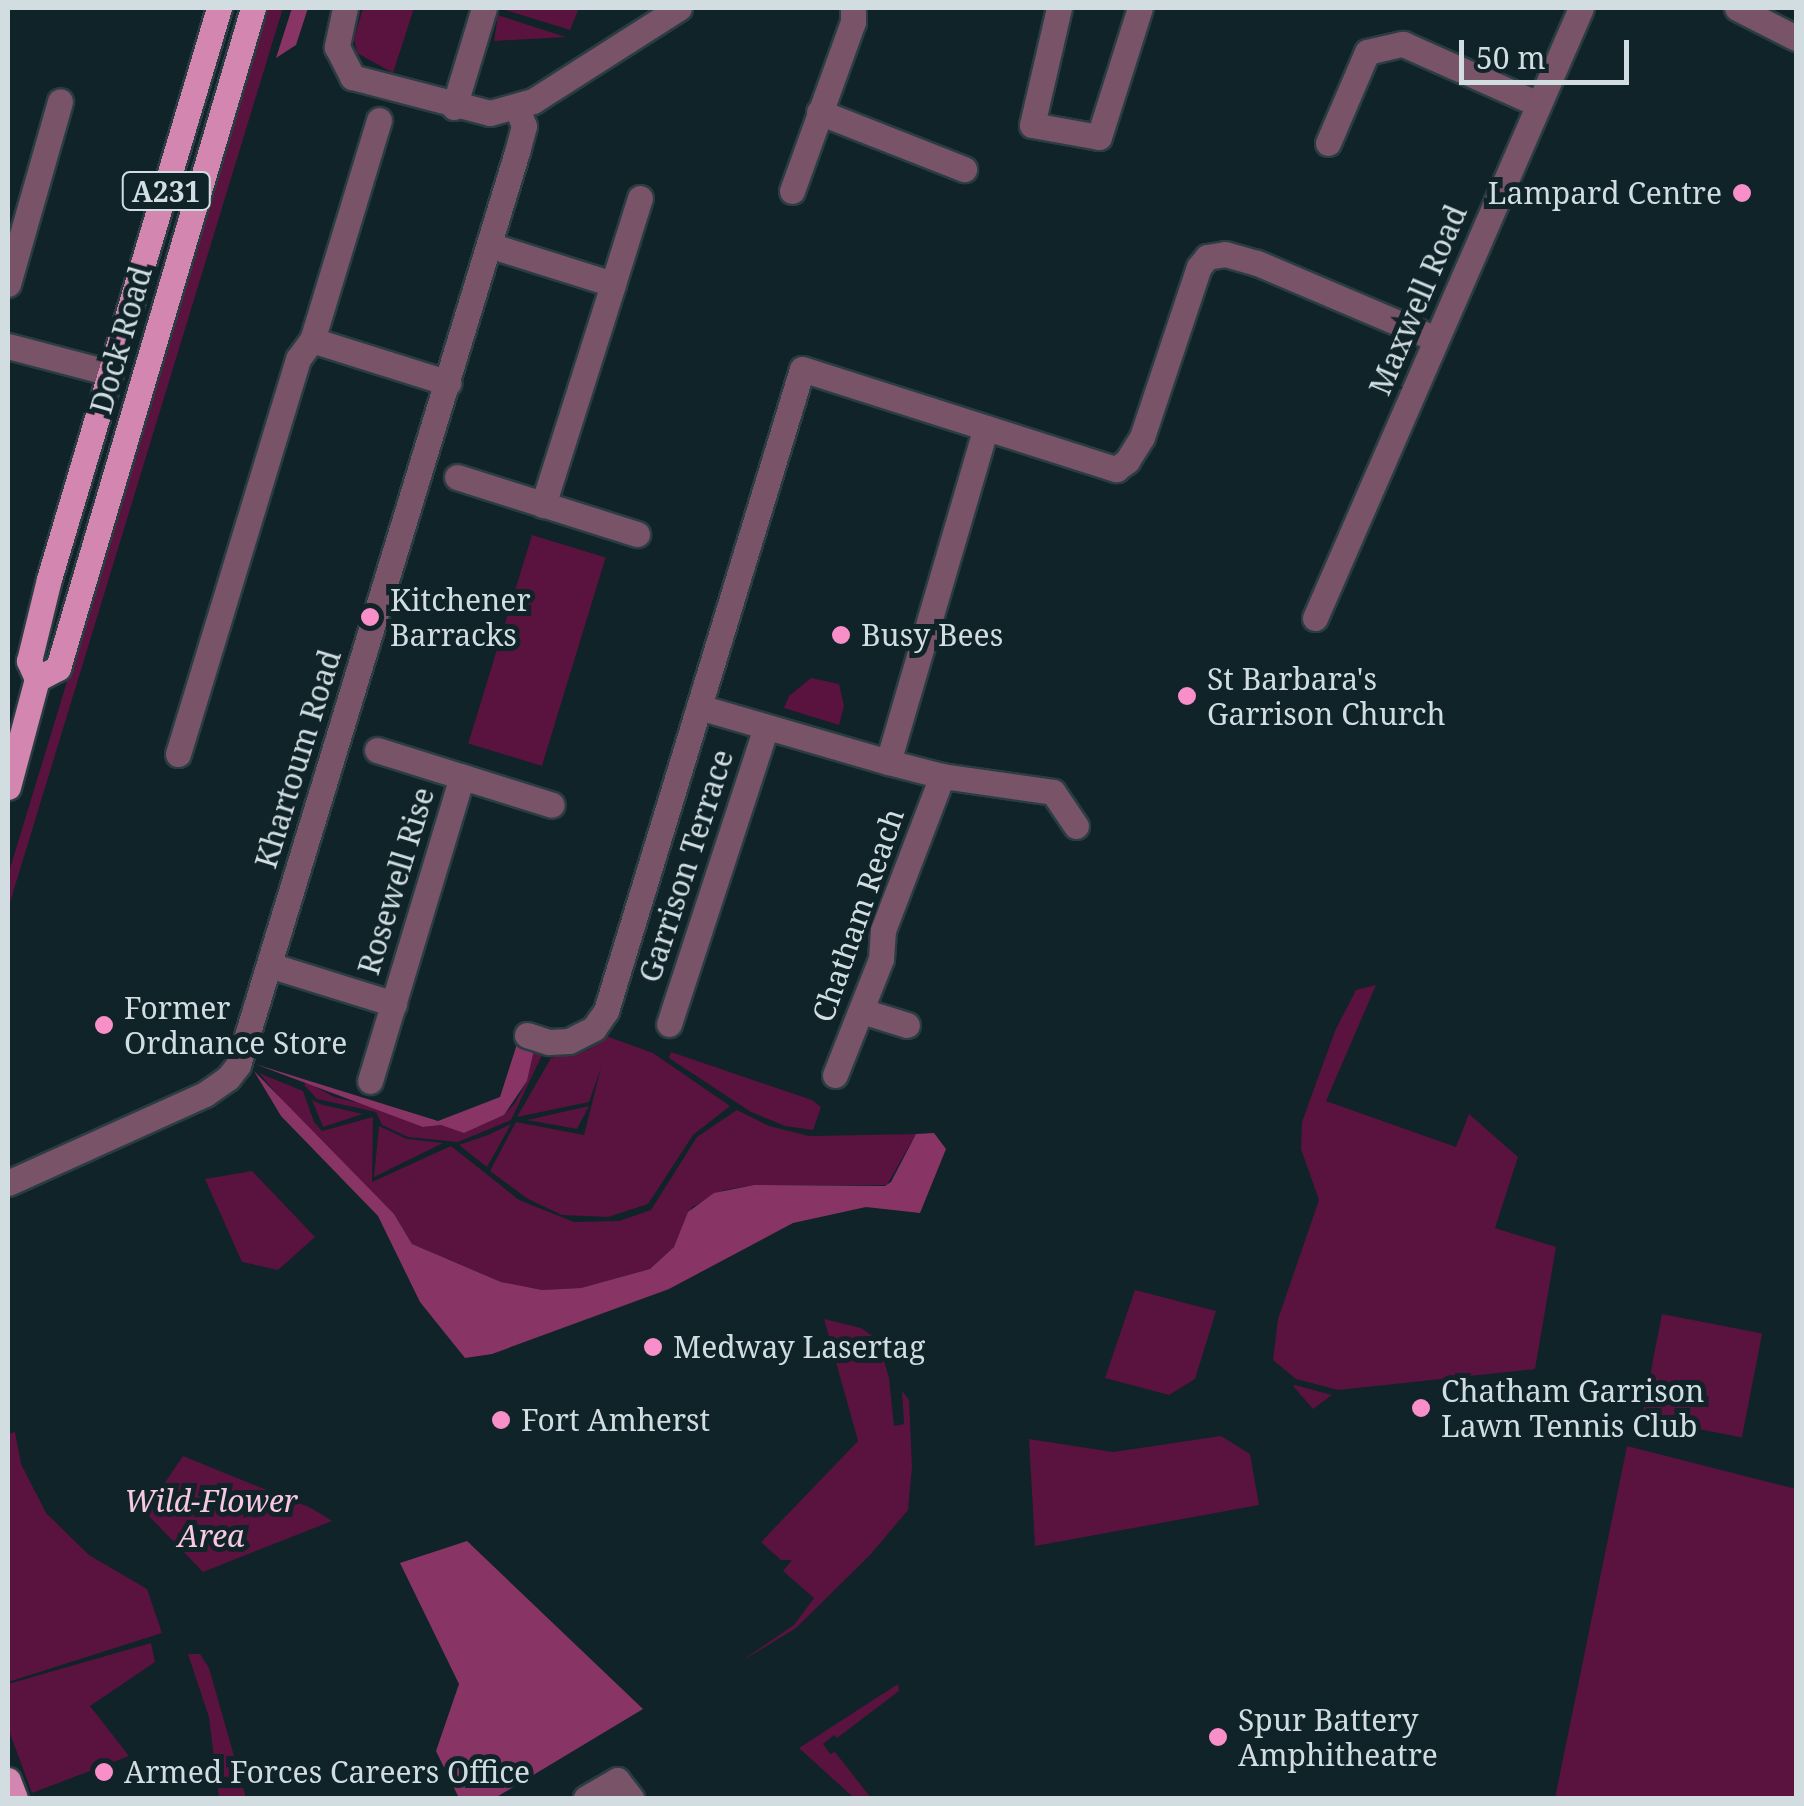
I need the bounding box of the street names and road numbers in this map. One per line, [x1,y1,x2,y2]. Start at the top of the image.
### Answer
road number: A231 [121,168,211,214]
street label: Maxwell Road [1362,200,1474,400]
street label: Dock Road [83,262,159,418]
street label: Khartoum Road [248,645,348,873]
street label: Garrison Terrace [631,745,741,987]
street label: Rosewell Rise [350,783,442,979]
street label: Chatham Reach [805,804,911,1026]

